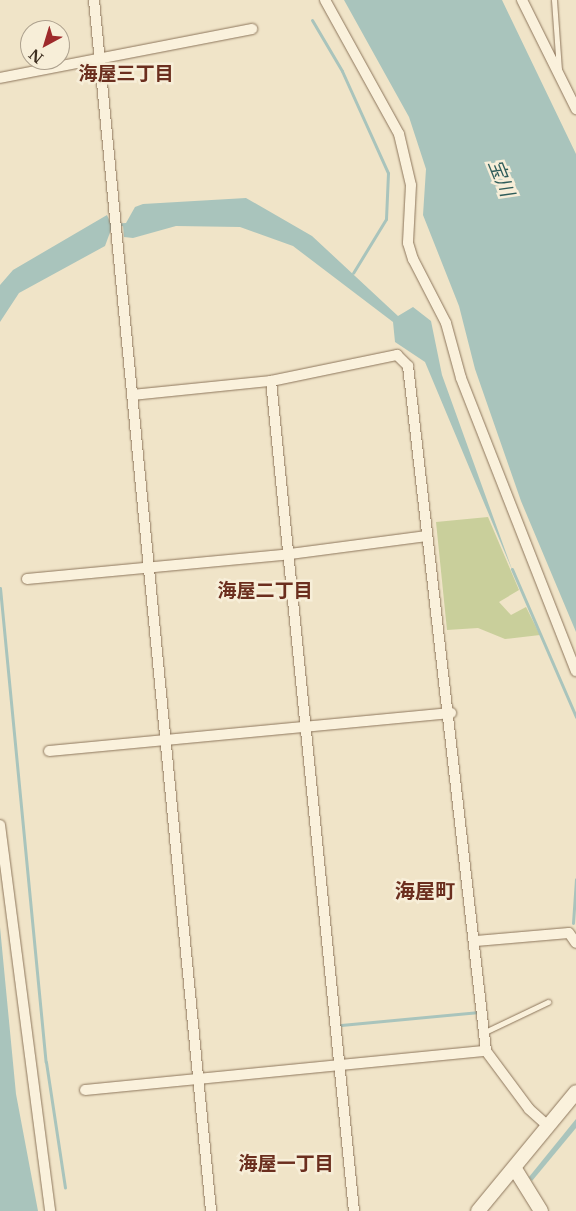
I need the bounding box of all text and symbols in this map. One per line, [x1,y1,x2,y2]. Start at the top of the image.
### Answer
north arrow [20,20,70,70]
text: N [25,45,47,67]
district label: 海屋三丁目 [79,63,173,85]
water label: 宝川 [483,156,519,200]
district label: 海屋二丁目 [218,580,312,602]
district label: 海屋町 [395,879,455,903]
district label: 海屋一丁目 [239,1153,333,1175]

